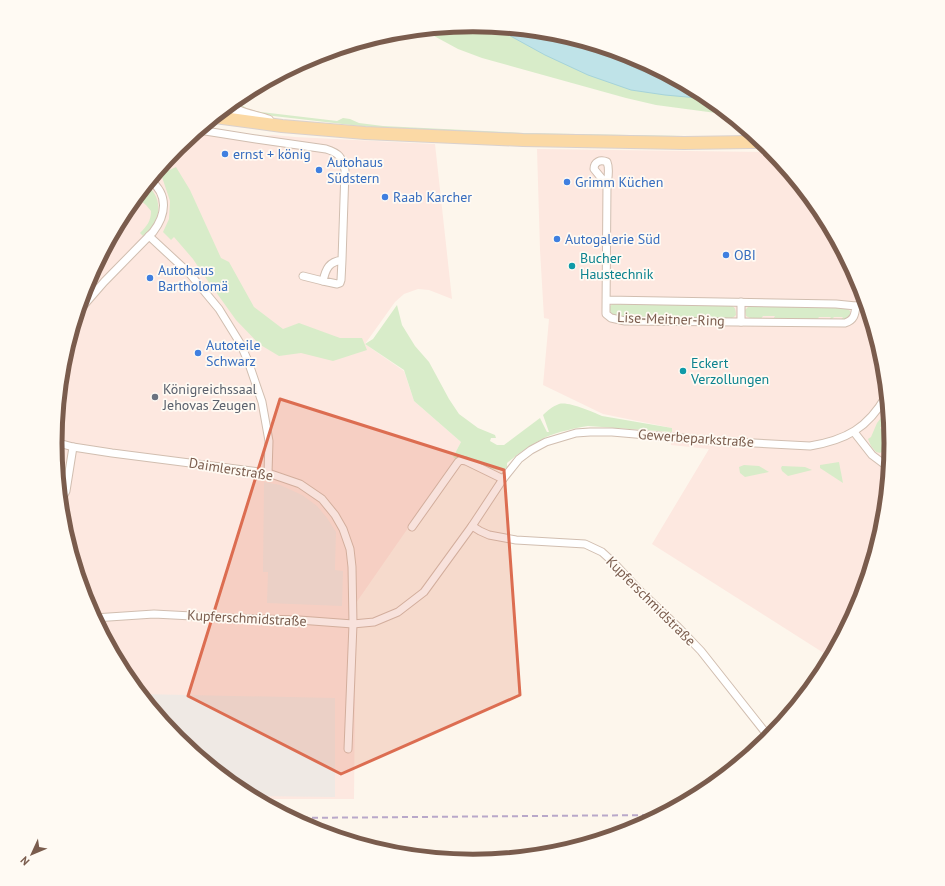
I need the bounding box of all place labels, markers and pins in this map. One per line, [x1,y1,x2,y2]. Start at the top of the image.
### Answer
place label: ernst + könig [233,145,311,163]
marker: ernst + könig [220,149,230,159]
place label: Autohaus Südstern [327,153,383,187]
marker: Autohaus Südstern [314,165,324,175]
place label: Grimm Küchen [575,173,663,191]
marker: Grimm Küchen [562,177,572,187]
place label: Raab Karcher [393,188,472,206]
marker: Raab Karcher [380,192,390,202]
place label: Autogalerie Süd [565,230,660,248]
marker: Autogalerie Süd [552,234,562,244]
place label: OBI [734,246,756,264]
place label: Bucher Haustechnik [580,249,654,283]
marker: OBI [721,250,731,260]
place label: Autohaus Bartholomä [158,261,228,295]
marker: Bucher Haustechnik [567,261,577,271]
marker: Autohaus Bartholomä [145,273,155,283]
place label: Autoteile Schwarz [206,336,261,370]
marker: Autoteile Schwarz [193,348,203,358]
place label: Eckert Verzollungen [690,354,769,388]
marker: Eckert Verzollungen [678,366,688,376]
place label: Königreichssaal Jehovas Zeugen [162,380,257,414]
marker: Königreichssaal Jehovas Zeugen [150,392,160,402]

